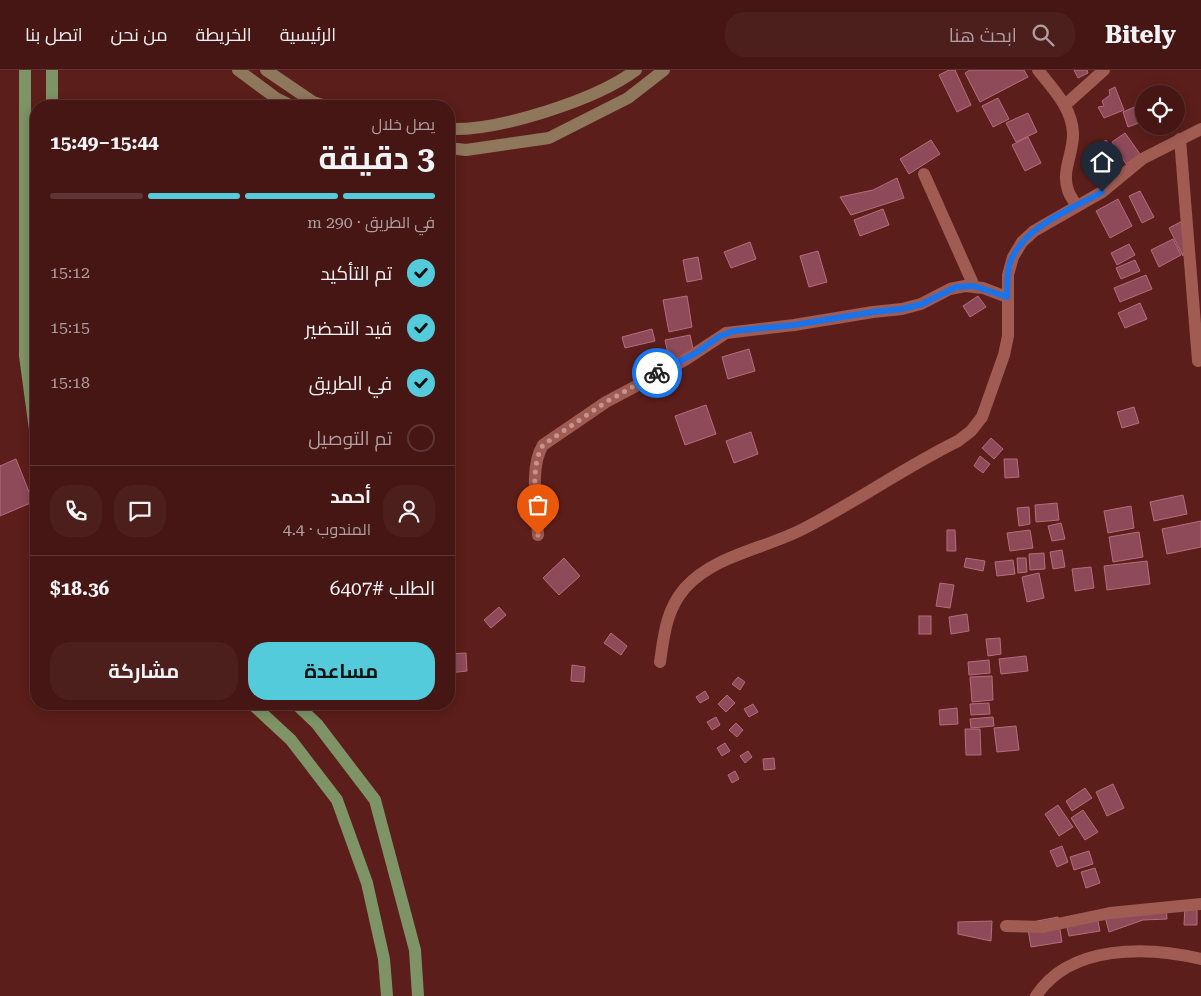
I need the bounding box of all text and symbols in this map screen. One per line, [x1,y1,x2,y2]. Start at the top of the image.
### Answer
search box [725,12,1075,57]
icon: search [1029,21,1057,49]
text: Bitely [1105,21,1176,49]
text: اتصل بنا [25,24,83,45]
text: من نحن [111,24,167,45]
text: الخريطة [195,24,252,45]
text: الرئيسية [280,24,336,45]
text: ابحث هنا [949,24,1017,47]
map controls [1135,85,1185,135]
button: locate [1135,85,1185,135]
text: يصل خلال [372,115,435,134]
text: 15:44–15:49 [50,131,159,154]
text: 3 دقيقة [319,139,435,177]
pin [1081,141,1123,192]
icon: home [1088,148,1116,176]
text: في الطريق · 290 m [307,213,435,232]
icon: check [407,259,435,287]
text: تم التأكيد [320,262,392,285]
text: 15:12 [50,263,90,282]
icon: check [407,314,435,342]
text: قيد التحضير [305,317,392,340]
text: 15:15 [50,318,90,337]
courier [632,348,682,398]
icon: bike [643,359,671,387]
icon: check [407,369,435,397]
text: في الطريق [309,372,392,395]
text: 15:18 [50,373,90,392]
text: تم التوصيل [308,427,392,450]
pin [517,484,559,535]
button: phone [50,485,102,537]
button: chat [114,485,166,537]
text: أحمد [330,485,371,508]
button: person [383,485,435,537]
icon: bag [524,491,552,519]
text: المندوب · 4.4 [283,520,371,539]
text: $18.36 [50,577,109,600]
text: الطلب #6407 [330,577,435,600]
button: مشاركة [50,642,238,700]
button: مساعدة [248,642,435,700]

